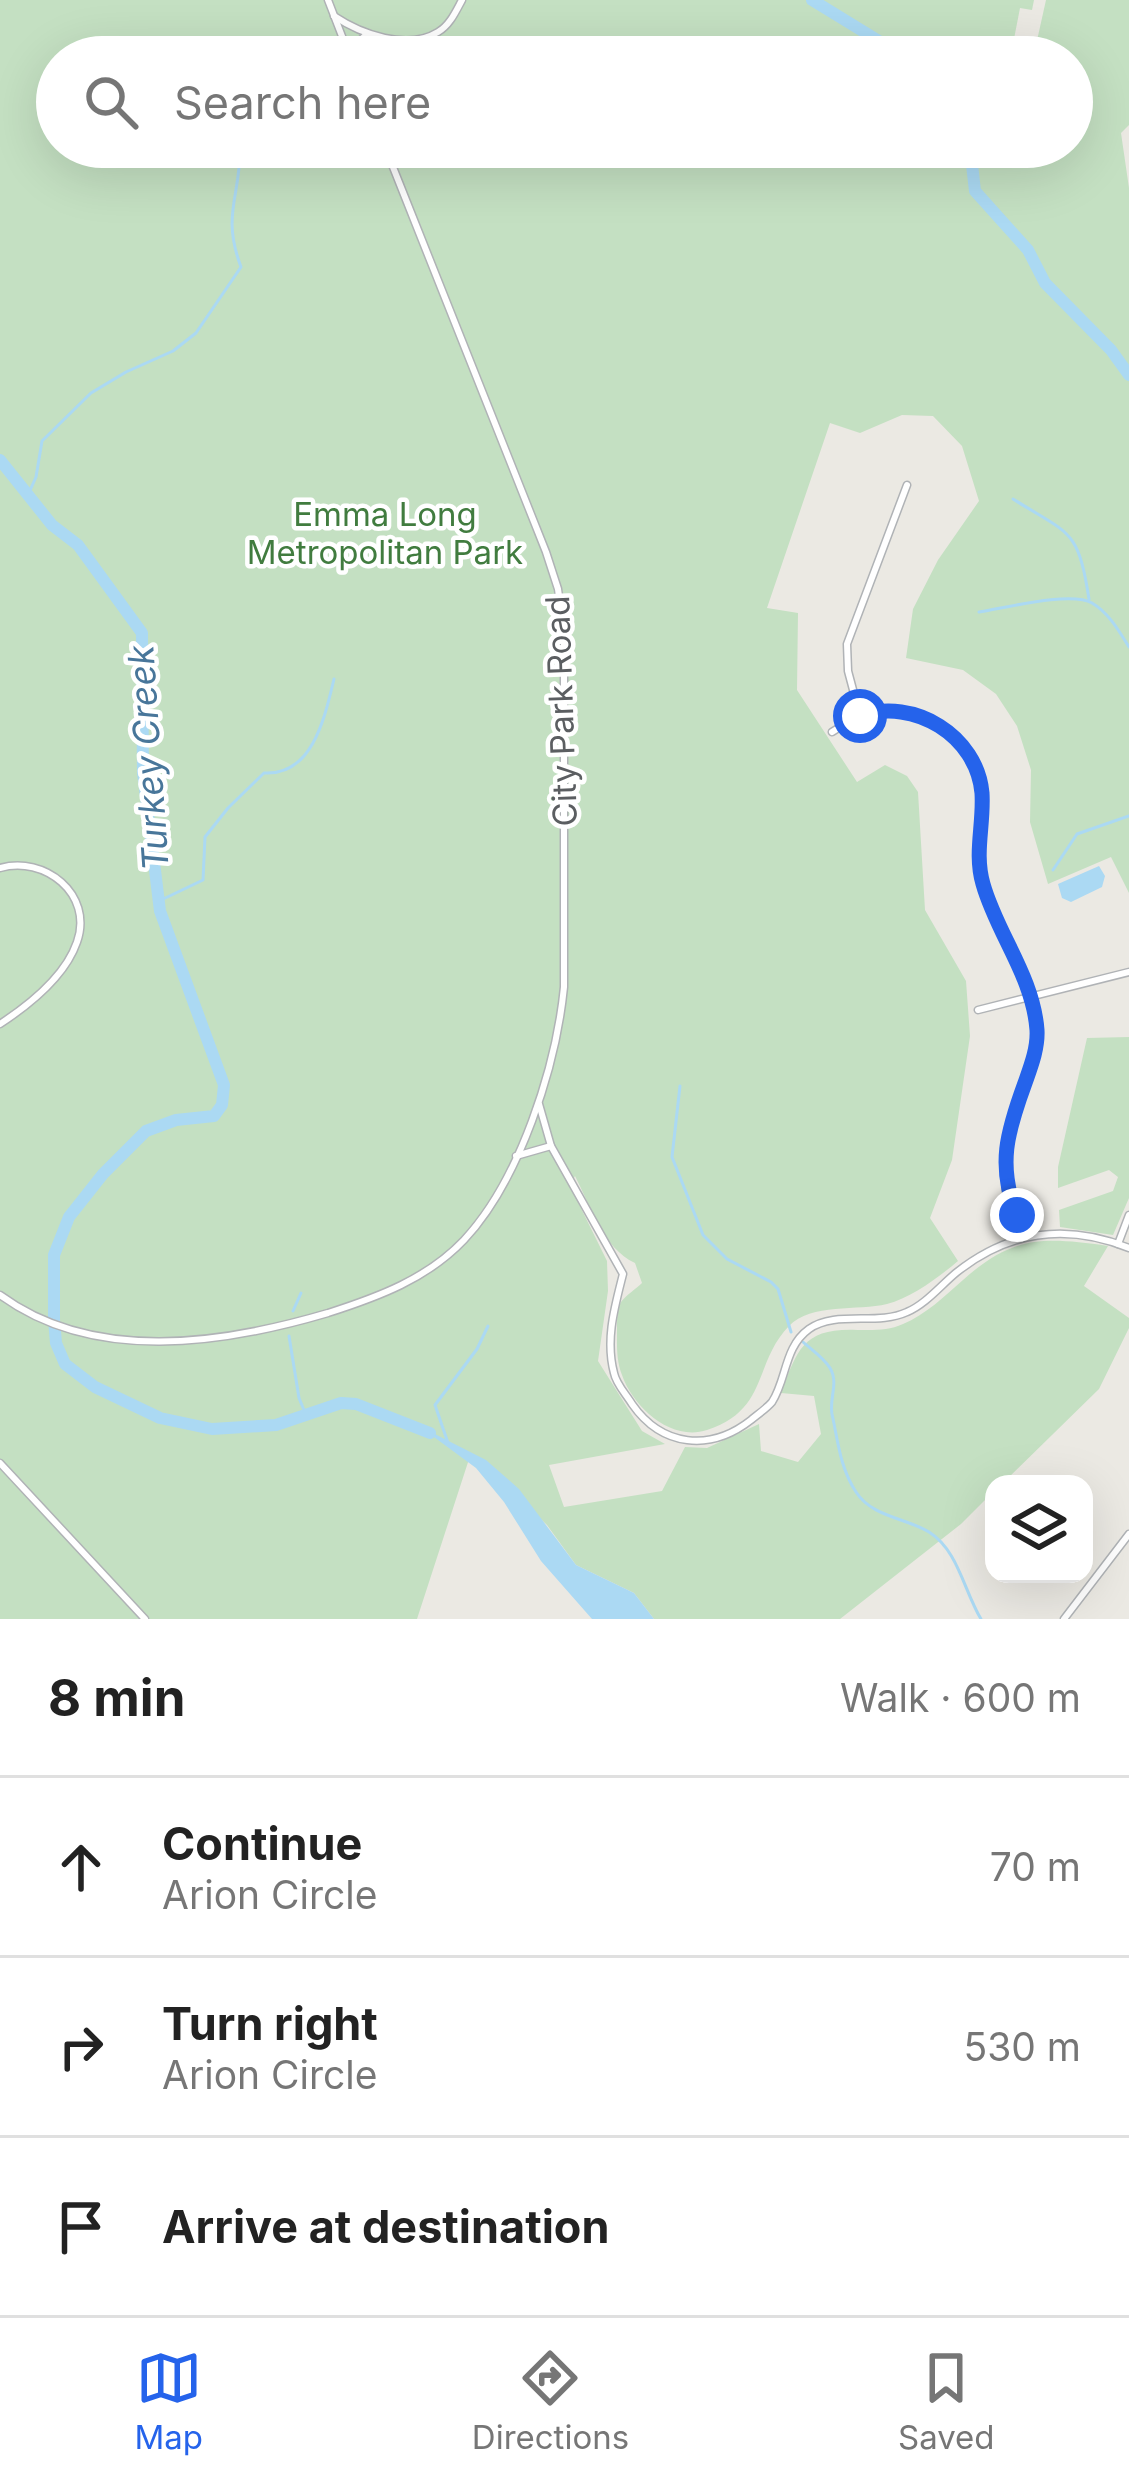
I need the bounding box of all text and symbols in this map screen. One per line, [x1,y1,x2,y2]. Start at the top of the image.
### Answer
search box [36,36,1093,168]
icon: search [78,69,144,135]
text: Search here [174,75,431,130]
park label: Emma Long Metropolitan Park [247,494,523,572]
street label: City Park Road [537,595,585,827]
water label: Turkey Creek [118,643,178,872]
route start [833,689,887,743]
route end [990,1188,1044,1242]
map controls [985,1475,1093,1583]
button: layers [985,1475,1093,1583]
text: 8 min [48,1667,185,1728]
text: Walk · 600 m [840,1674,1081,1721]
text: Continue [162,1816,362,1871]
icon: ahead [48,1834,114,1900]
text: 70 m [990,1843,1081,1890]
text: Arion Circle [162,1871,377,1918]
text: Turn right [162,1996,378,2051]
icon: right [48,2014,114,2080]
text: 530 m [963,2023,1081,2070]
text: Arion Circle [162,2051,377,2098]
icon: arrive [48,2194,114,2260]
text: Arrive at destination [162,2199,609,2254]
tab: Map [134,2345,203,2457]
tab: Directions [472,2345,629,2457]
tab: Saved [898,2345,995,2457]

